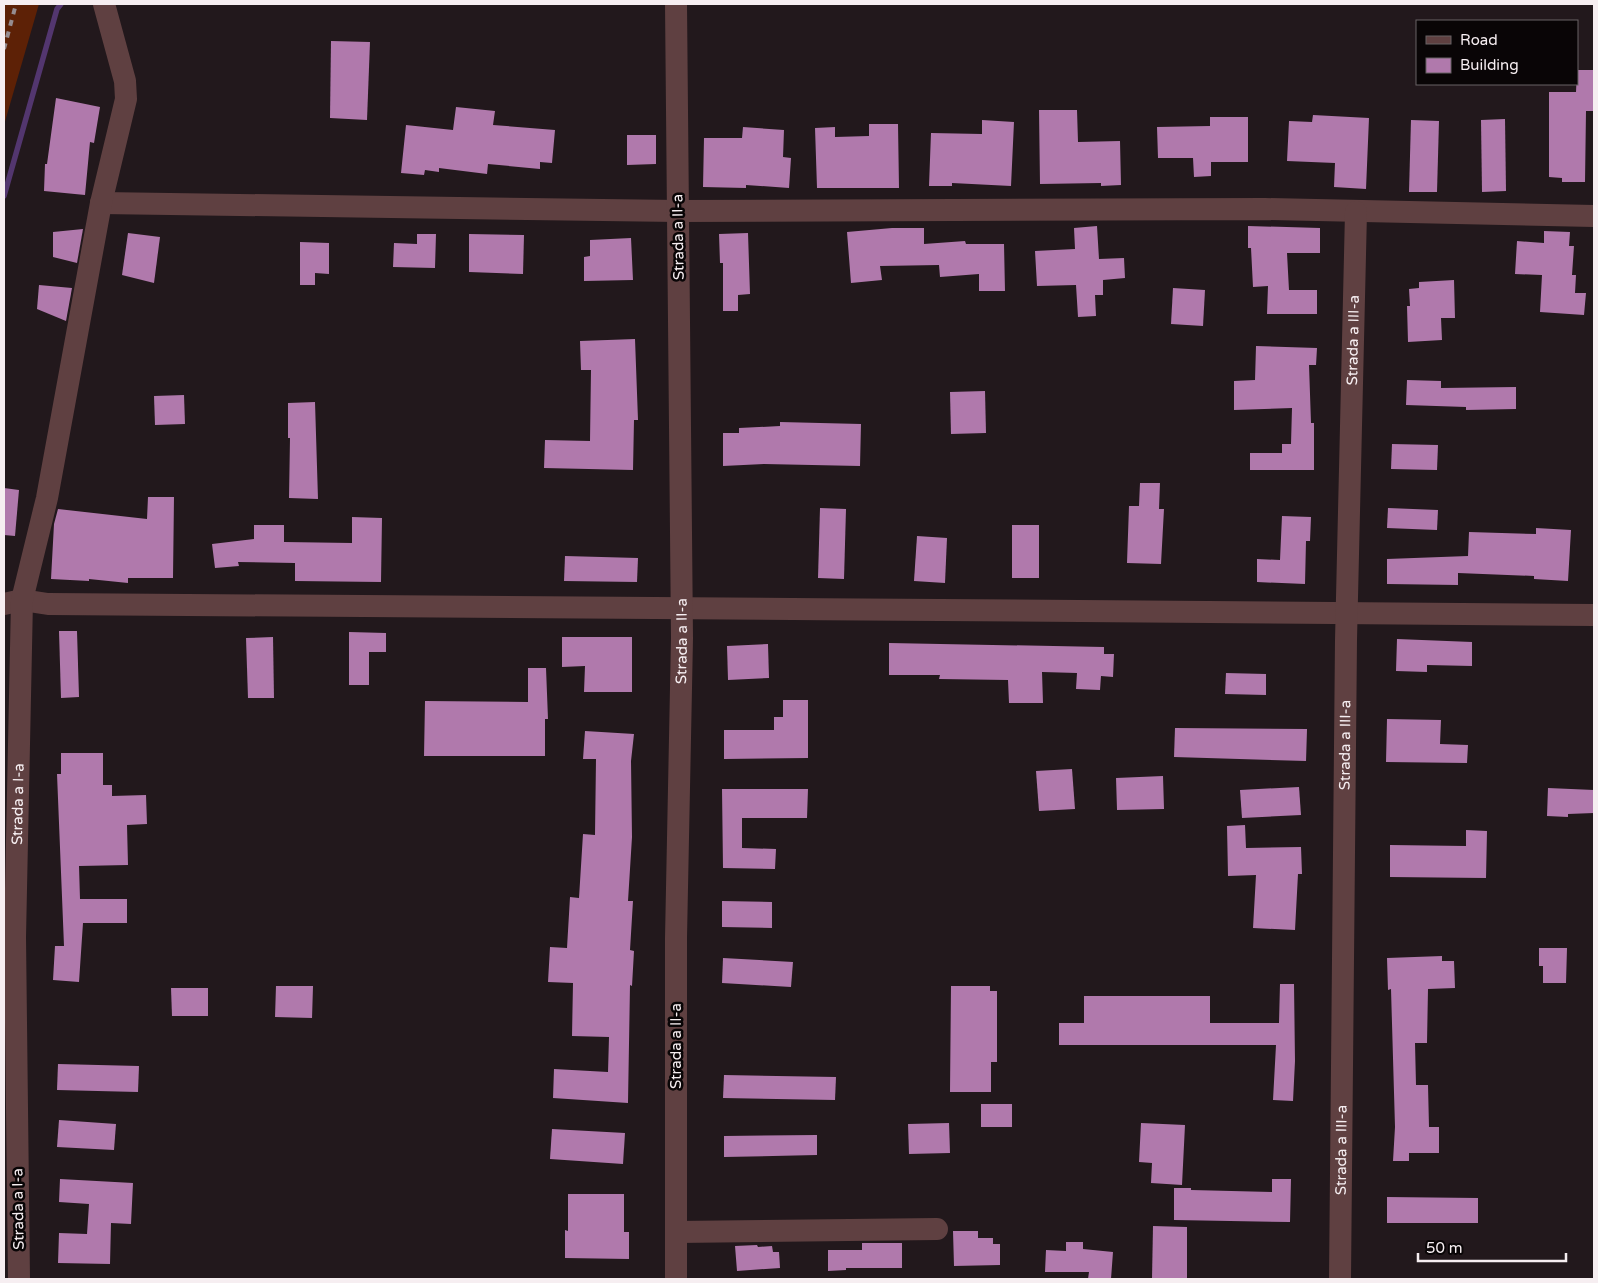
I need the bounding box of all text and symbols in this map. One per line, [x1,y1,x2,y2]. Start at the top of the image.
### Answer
legend [1416,20,1578,85]
text: Road [1460,31,1498,49]
text: Building [1460,56,1519,74]
street label: Strada a II-a [668,194,688,280]
street label: Strada a III-a [1343,295,1363,386]
street label: Strada a II-a [672,598,691,684]
street label: Strada a III-a [1336,700,1354,790]
street label: Strada a I-a [8,763,28,845]
street label: Strada a II-a [667,1003,685,1089]
street label: Strada a III-a [1332,1105,1351,1195]
street label: Strada a I-a [8,1168,28,1250]
scale bar [1418,1230,1566,1262]
text: 50 m [1426,1239,1463,1257]

